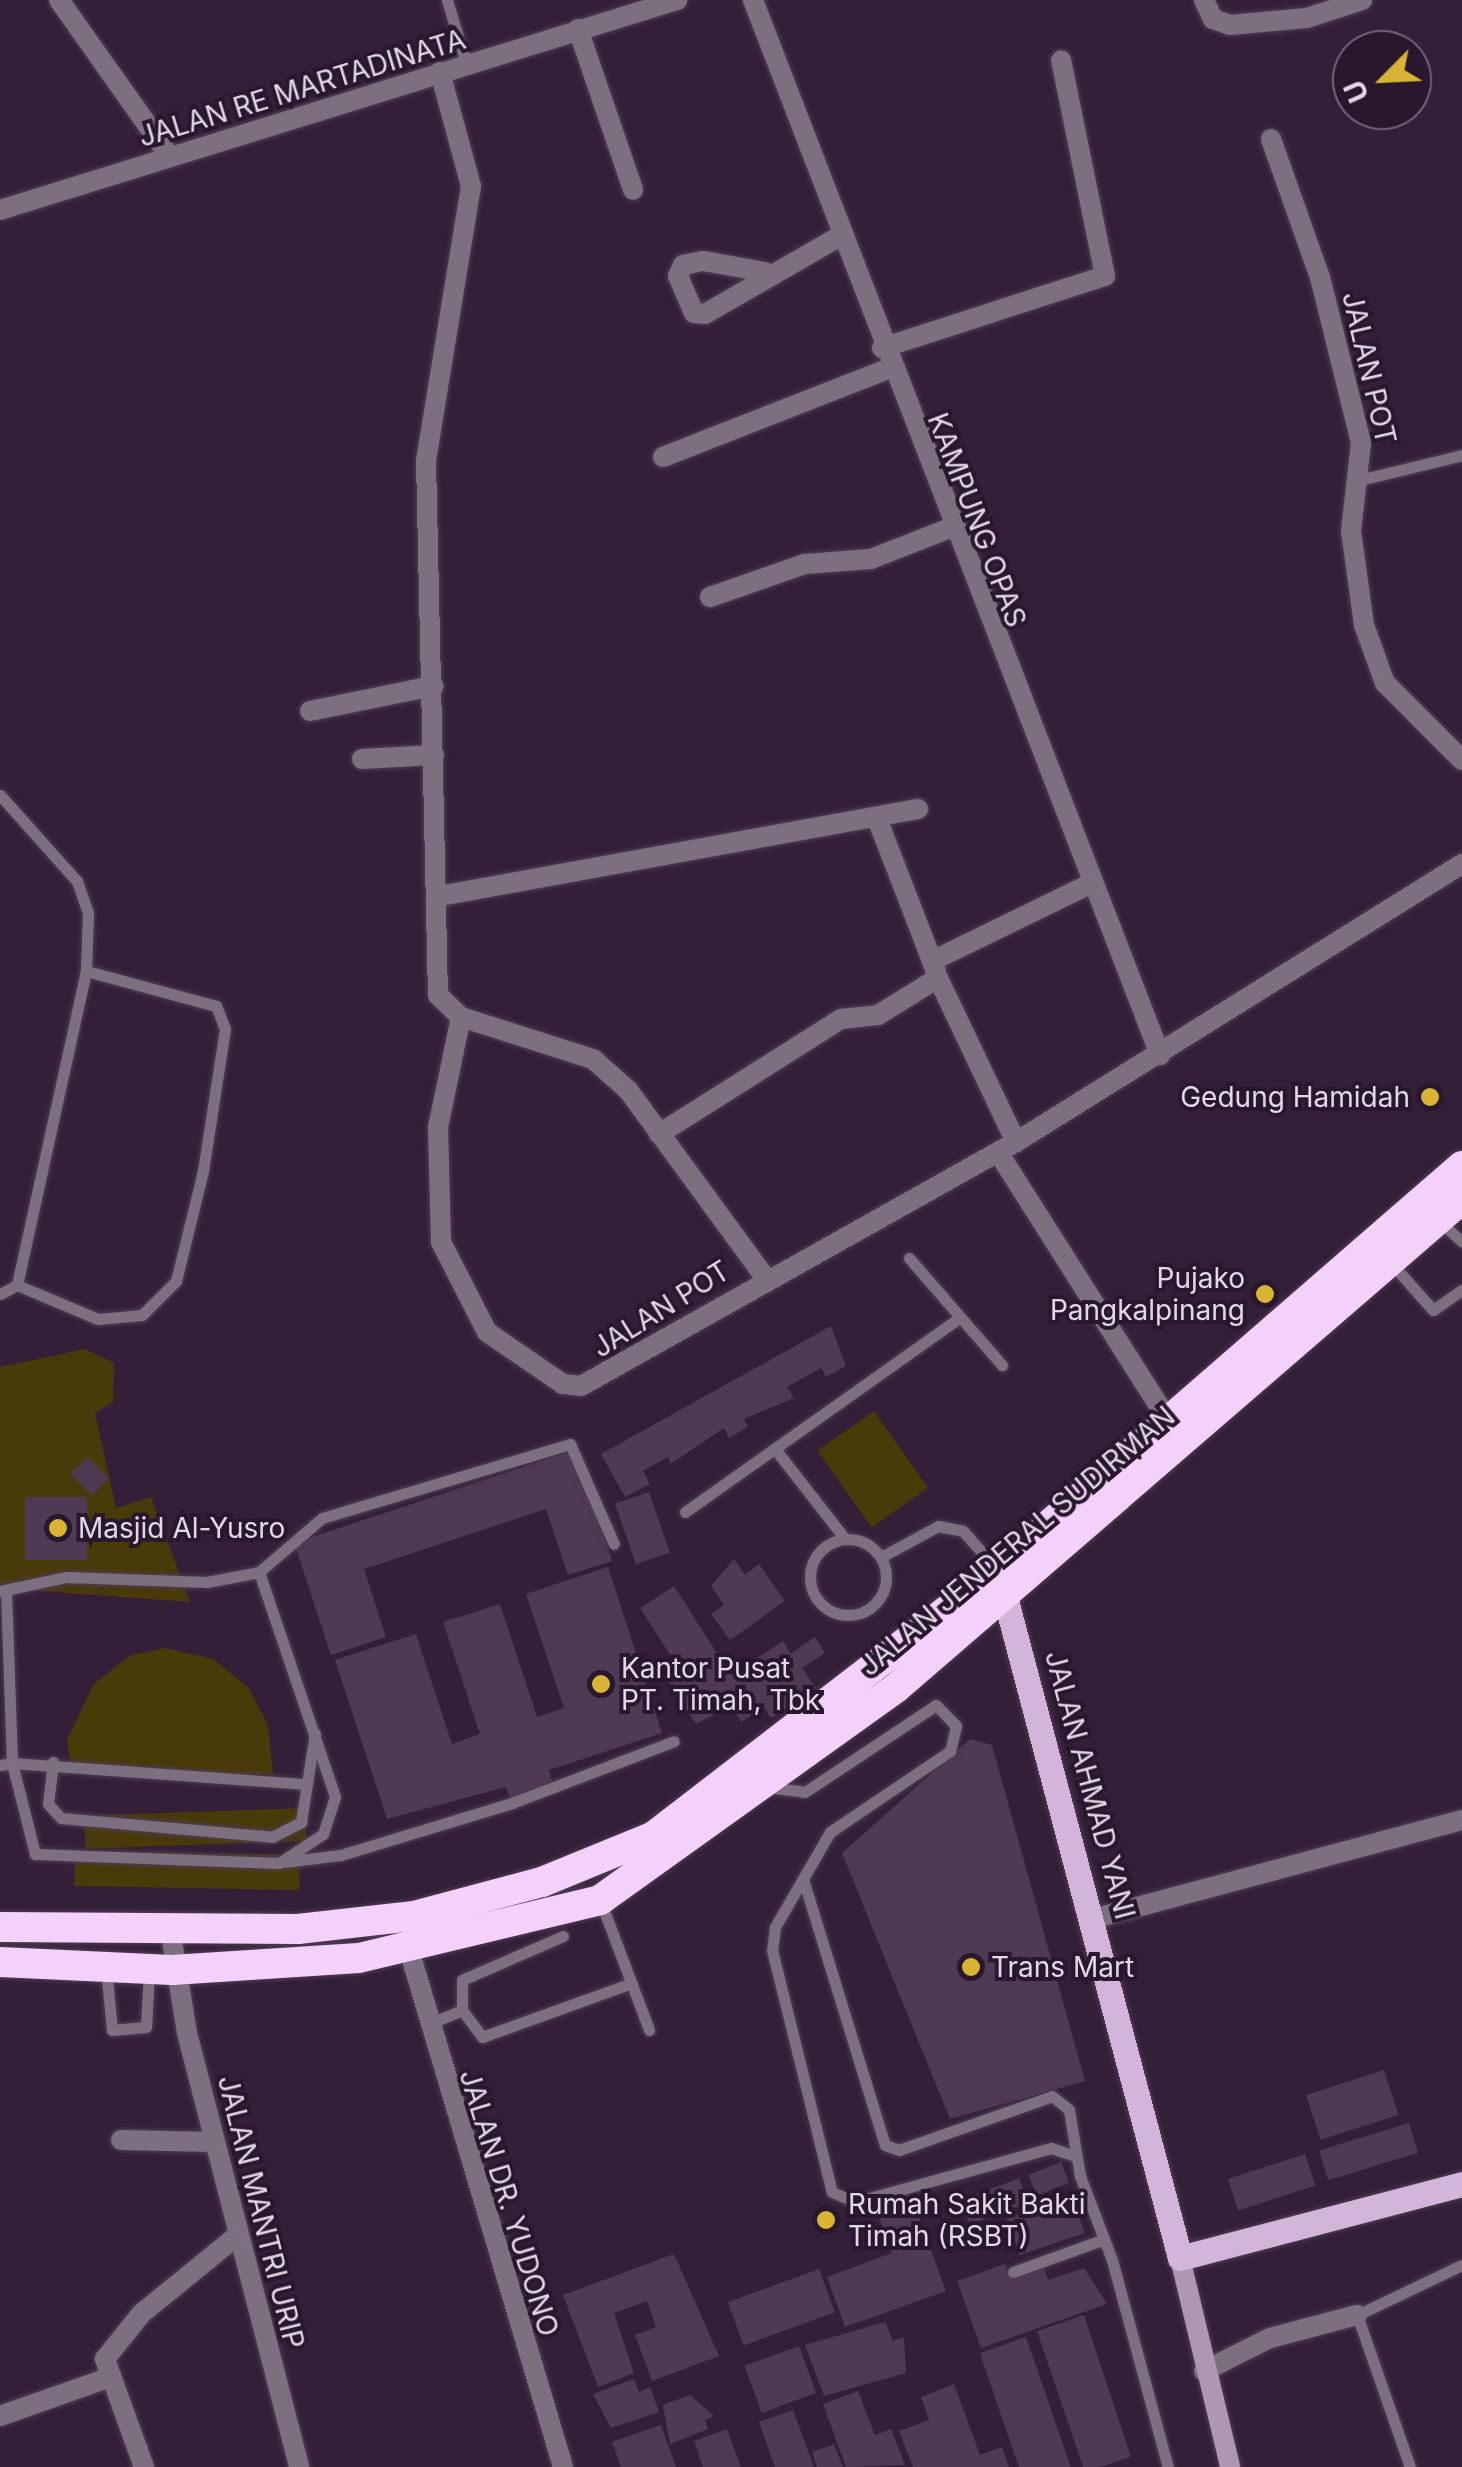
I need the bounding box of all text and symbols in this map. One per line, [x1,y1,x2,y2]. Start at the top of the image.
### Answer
street label: JALAN RE MARTADINATA [135,22,469,154]
north arrow [1332,30,1432,130]
text: U [1337,75,1376,108]
street label: JALAN POT [1335,289,1403,447]
street label: KAMPUNG OPAS [921,408,1033,632]
place label: Gedung Hamidah [1180,1080,1410,1114]
marker: Gedung Hamidah [1419,1086,1441,1108]
street label: JALAN POT [586,1254,736,1364]
place label: Pujako Pangkalpinang [1050,1261,1245,1327]
marker: Pujako Pangkalpinang [1254,1283,1276,1305]
street label: JALAN JENDERAL SUDIRMAN [853,1399,1181,1683]
place label: Masjid Al-Yusro [78,1511,285,1545]
marker: Masjid Al-Yusro [47,1517,69,1539]
street label: JALAN AHMAD YANI [1038,1647,1142,1923]
place label: Kantor Pusat PT. Timah, Tbk [621,1651,820,1717]
marker: Kantor Pusat PT. Timah, Tbk [590,1673,612,1695]
place label: Trans Mart [991,1950,1134,1984]
marker: Trans Mart [960,1956,982,1978]
street label: JALAN DR. YUDONO [452,2066,566,2340]
street label: JALAN MANTRI URIP [211,2072,311,2352]
place label: Rumah Sakit Bakti Timah (RSBT) [848,2187,1085,2253]
marker: Rumah Sakit Bakti Timah (RSBT) [813,2207,839,2233]

